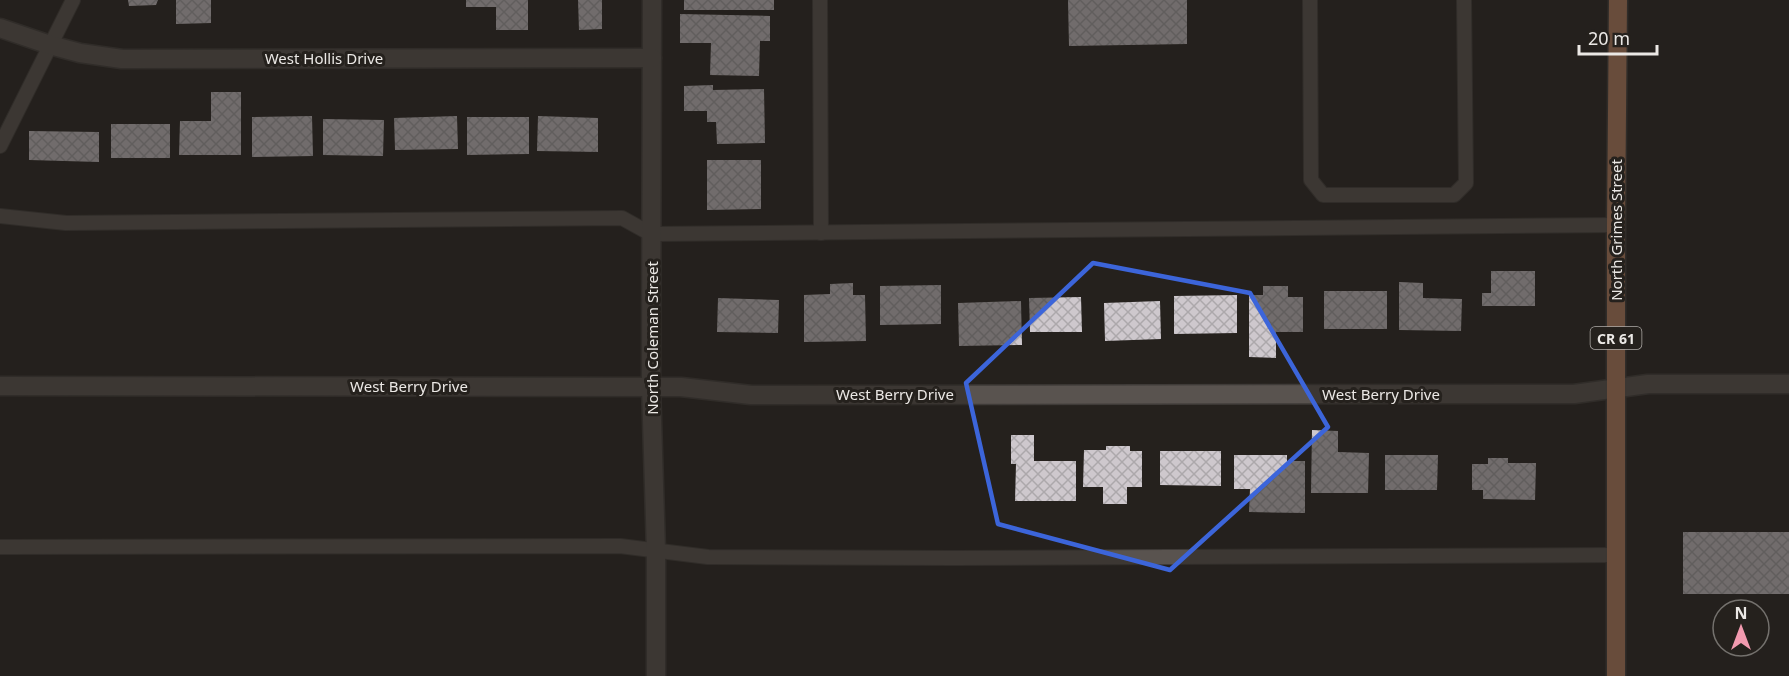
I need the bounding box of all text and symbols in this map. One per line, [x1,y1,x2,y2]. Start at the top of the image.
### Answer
scale bar [1579,18,1657,56]
text: 20 m [1588,26,1630,50]
street label: West Hollis Drive [265,48,383,68]
street label: North Grimes Street [1606,159,1626,301]
street label: North Coleman Street [642,261,662,415]
road number: CR 61 [1590,327,1642,349]
street label: West Berry Drive [350,376,468,396]
street label: West Berry Drive [836,384,954,404]
street label: West Berry Drive [1322,384,1440,404]
north arrow [1711,598,1771,658]
text: N [1734,602,1748,624]

